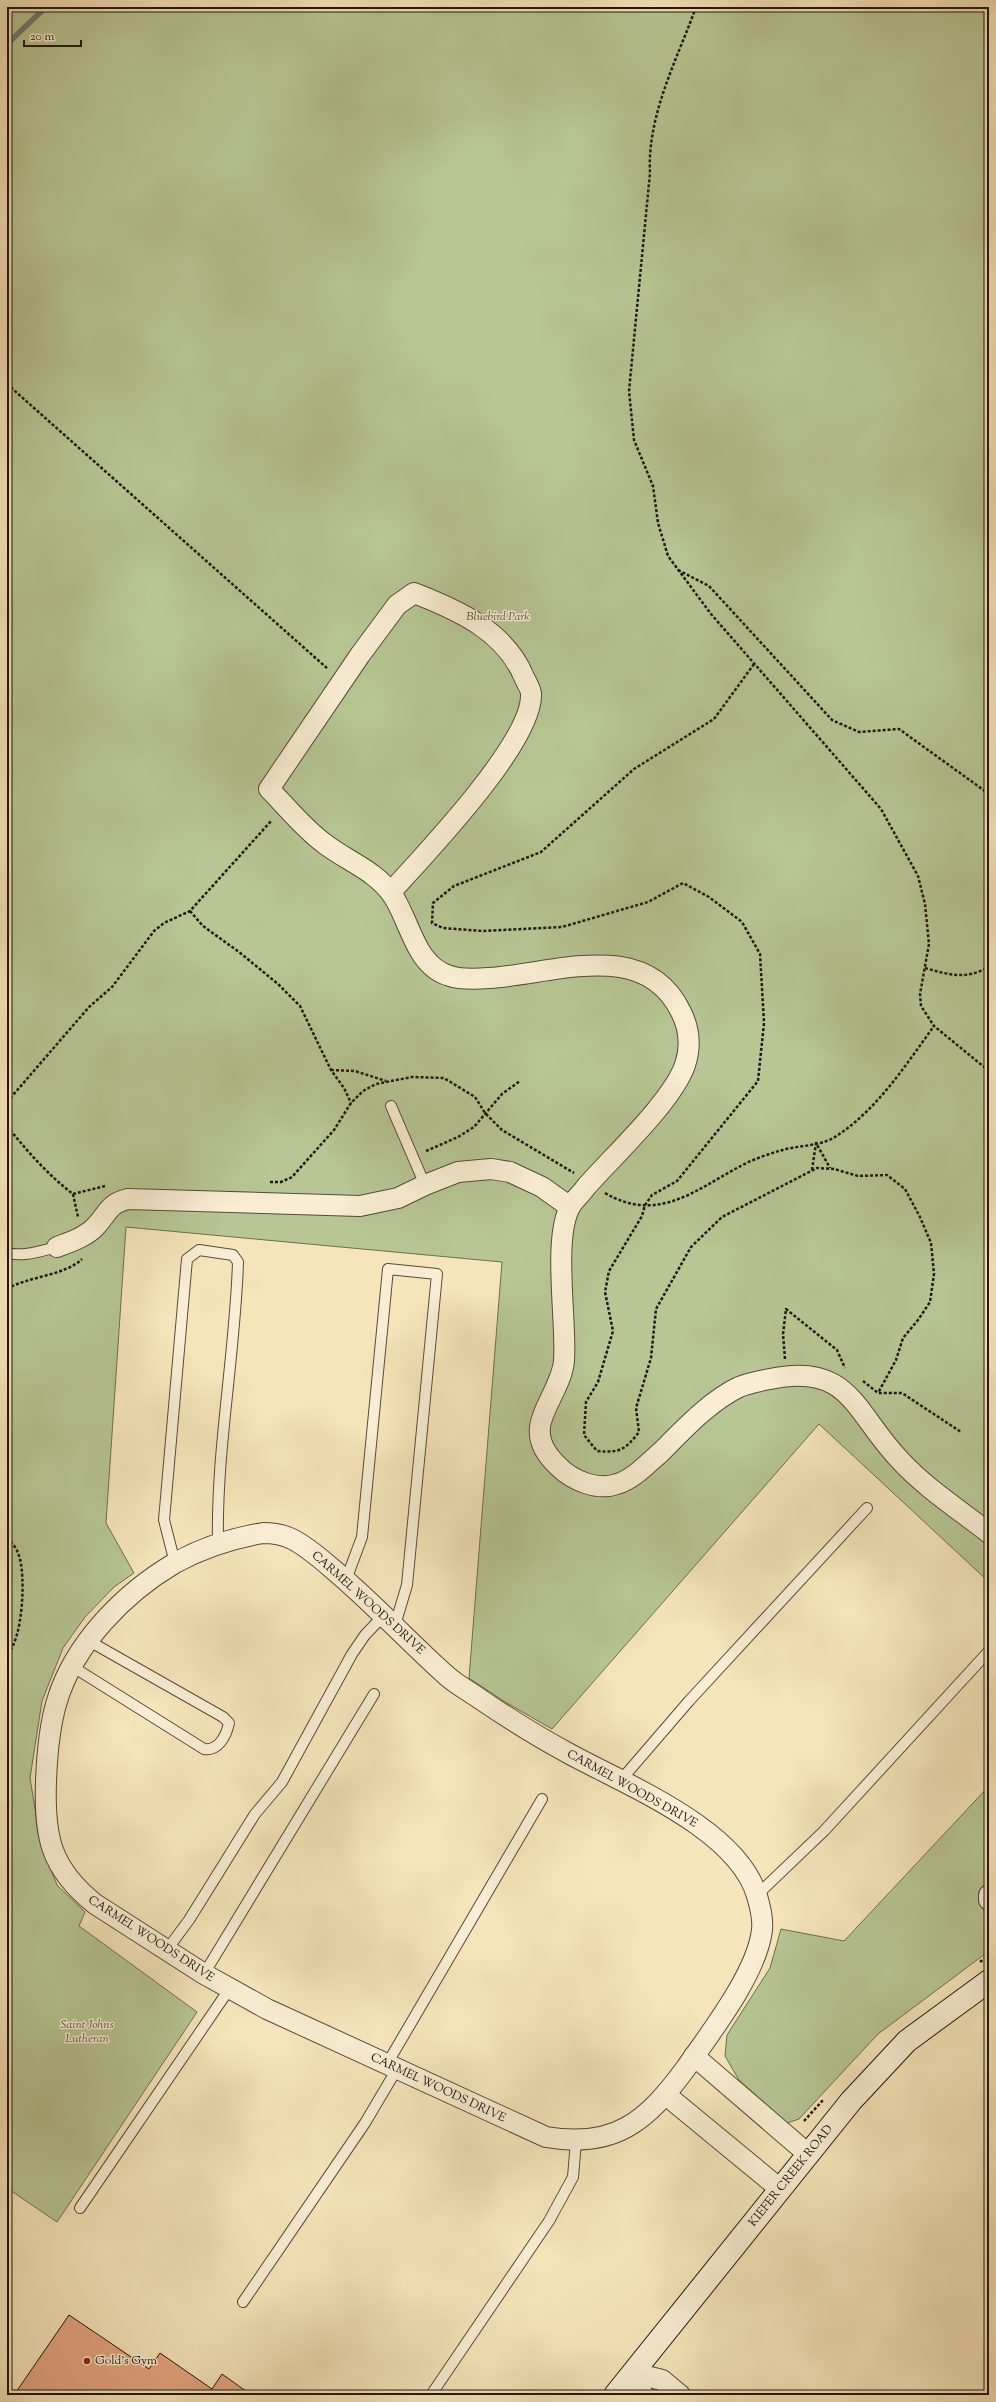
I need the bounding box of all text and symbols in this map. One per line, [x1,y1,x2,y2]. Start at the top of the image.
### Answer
scale bar [24,22,81,48]
text: 20 m [30,28,55,46]
park label: Bluebird Park [466,608,530,626]
street label: CARMEL WOODS DRIVE [307,1547,429,1659]
street label: CARMEL WOODS DRIVE [563,1745,701,1833]
street label: CARMEL WOODS DRIVE [84,1891,218,1987]
park label: Saint Johns Lutheran [60,2016,114,2048]
street label: CARMEL WOODS DRIVE [367,2049,509,2128]
street label: KIEFER CREEK ROAD [744,2121,837,2231]
place label: Gold's Gym [95,2352,157,2370]
marker: Gold's Gym [82,2356,92,2366]

